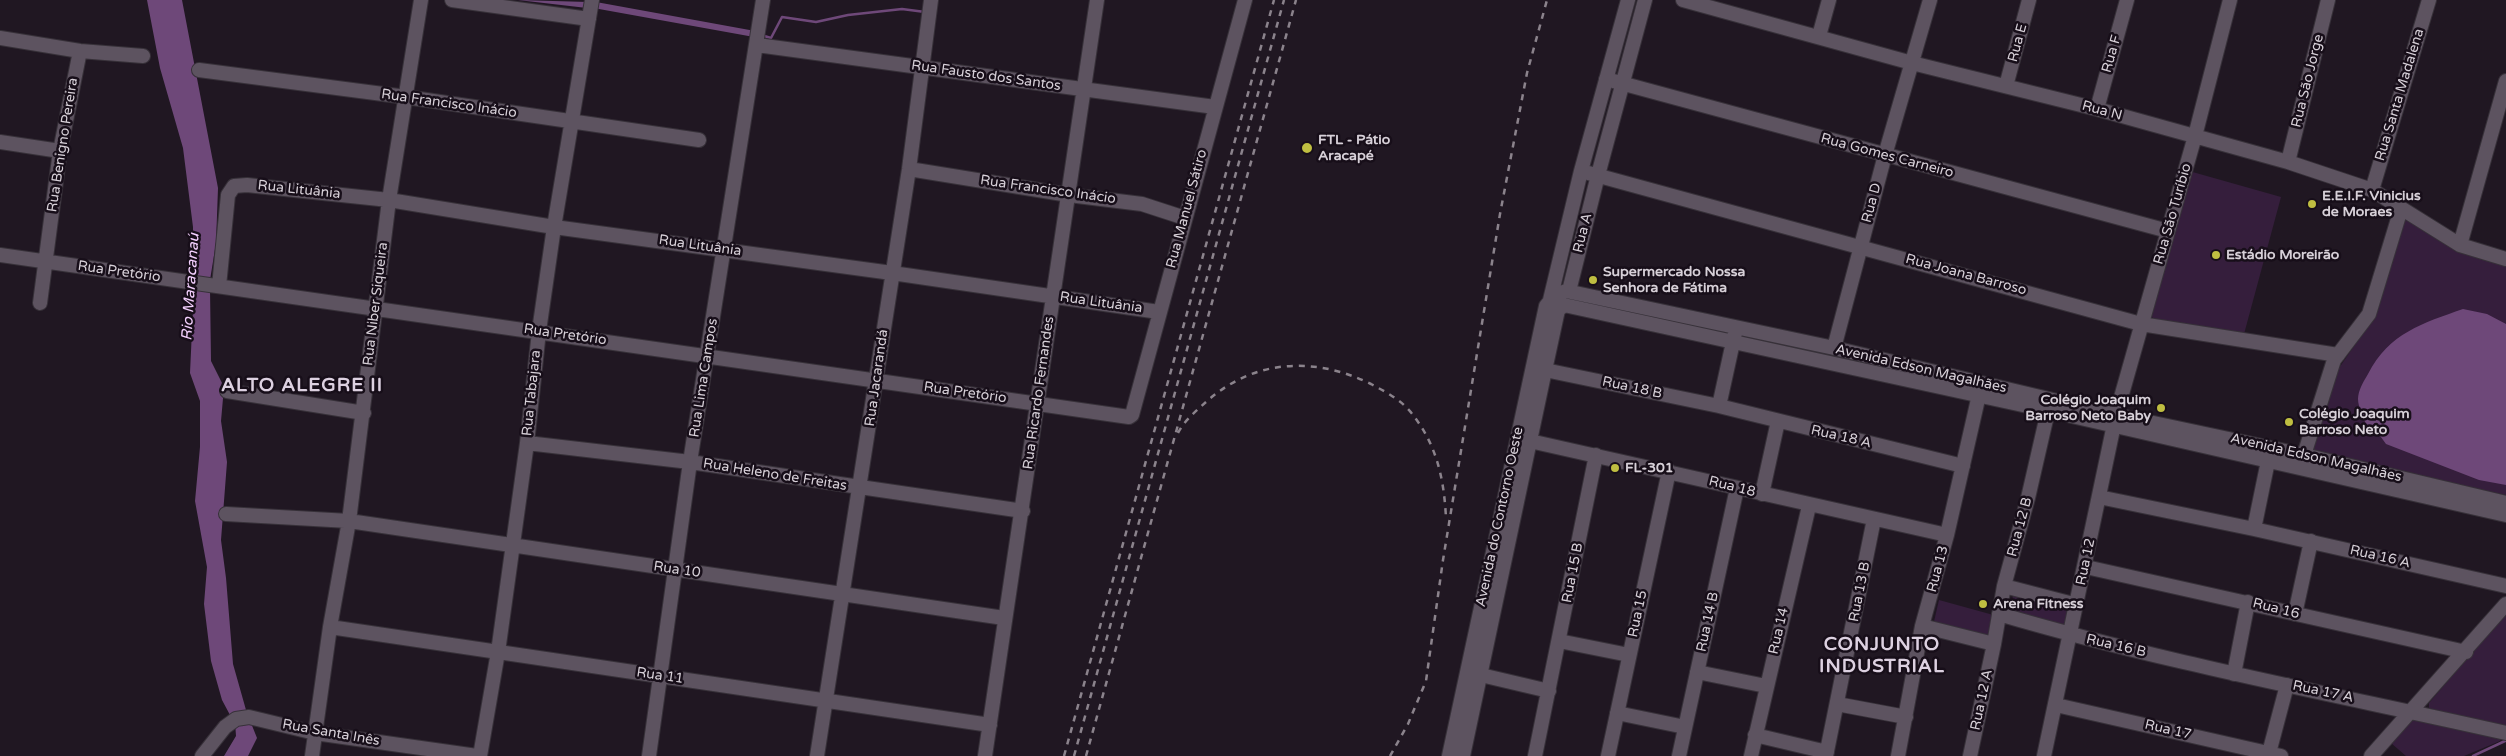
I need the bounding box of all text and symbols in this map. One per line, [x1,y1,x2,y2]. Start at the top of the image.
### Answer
street label: Rua E [2005,22,2031,64]
street label: Rua Santa Madalena [2372,27,2428,163]
street label: Rua F [2099,33,2125,75]
street label: Rua São Jorge [2288,33,2328,129]
street label: Rua Fausto dos Santos [910,57,1062,95]
street label: Rua Benigno Pereira [44,77,82,213]
street label: Rua Francisco Inácio [380,86,518,122]
street label: Rua N [2080,98,2124,124]
street label: Rua Gomes Carneiro [1819,130,1955,182]
place label: FTL - Pátio Aracapé [1318,132,1390,164]
marker: FTL - Pátio Aracapé [1300,141,1314,155]
street label: Rua Manuel Sátiro [1163,148,1211,270]
street label: Rua São Turíbio [2151,161,2195,267]
street label: Rua Francisco Inácio [979,172,1117,208]
street label: Rua Lituânia [257,177,341,203]
street label: Rua D [1859,181,1885,225]
place label: E.E.I.F. Vinicius de Moraes [2322,188,2421,220]
marker: E.E.I.F. Vinicius de Moraes [2306,198,2318,210]
street label: Rua A [1570,211,1596,255]
street label: Rua Lituânia [658,232,742,260]
water label: Rio Maracanaú [178,233,204,341]
street label: Rua Niber Siqueira [360,241,392,367]
place label: Estádio Moreirão [2226,247,2339,263]
marker: Estádio Moreirão [2210,249,2222,261]
street label: Rua Joana Barroso [1904,251,2028,299]
street label: Rua Pretório [76,258,162,286]
place label: Supermercado Nossa Senhora de Fátima [1603,264,1745,296]
marker: Supermercado Nossa Senhora de Fátima [1587,274,1599,286]
street label: Rua Lituânia [1059,289,1143,317]
street label: Rua Ricardo Fernandes [1020,315,1058,471]
street label: Rua Lima Campos [686,317,722,439]
street label: Rua Pretório [522,321,608,349]
street label: Rua Jacarandá [862,328,892,428]
street label: Avenida Edson Magalhães [1834,341,2008,397]
street label: Rua Tabajara [519,349,545,437]
street label: Rua 18 B [1600,373,1664,403]
district label: ALTO ALEGRE II [219,375,385,397]
street label: Rua Pretório [922,379,1008,407]
place label: Colégio Joaquim Barroso Neto Baby [2025,392,2151,424]
marker: Colégio Joaquim Barroso Neto Baby [2155,402,2167,414]
place label: Colégio Joaquim Barroso Neto [2299,406,2410,438]
marker: Colégio Joaquim Barroso Neto [2283,416,2295,428]
street label: Rua 18 A [1809,422,1873,452]
street label: Avenida do Contorno Oeste [1473,425,1527,609]
street label: Avenida Edson Magalhães [2229,430,2403,486]
street label: Rua Heleno de Freitas [702,455,848,495]
place label: FL-301 [1625,460,1674,476]
marker: FL-301 [1609,462,1621,474]
street label: Rua 18 [1707,473,1757,501]
street label: Rua 12 B [2004,495,2036,559]
street label: Rua 12 [2073,537,2099,587]
street label: Rua 15 B [1559,541,1587,605]
street label: Rua 16 A [2348,542,2412,572]
street label: Rua 13 [1924,544,1952,594]
street label: Rua 10 [652,558,702,582]
street label: Rua 13 B [1846,560,1874,624]
street label: Rua 15 [1625,589,1651,639]
street label: Rua 14 B [1693,590,1723,654]
street label: Rua 16 [2251,595,2301,623]
place label: Arena Fitness [1993,596,2084,612]
marker: Arena Fitness [1977,598,1989,610]
street label: Rua 14 [1765,606,1793,656]
street label: Rua 16 B [2084,631,2148,661]
district label: CONJUNTO INDUSTRIAL [1818,634,1946,678]
street label: Rua 11 [635,664,685,688]
street label: Rua 12 A [1967,668,1997,732]
street label: Rua 17 A [2291,677,2355,707]
street label: Rua Santa Inês [281,716,381,750]
street label: Rua 17 [2143,716,2193,744]

